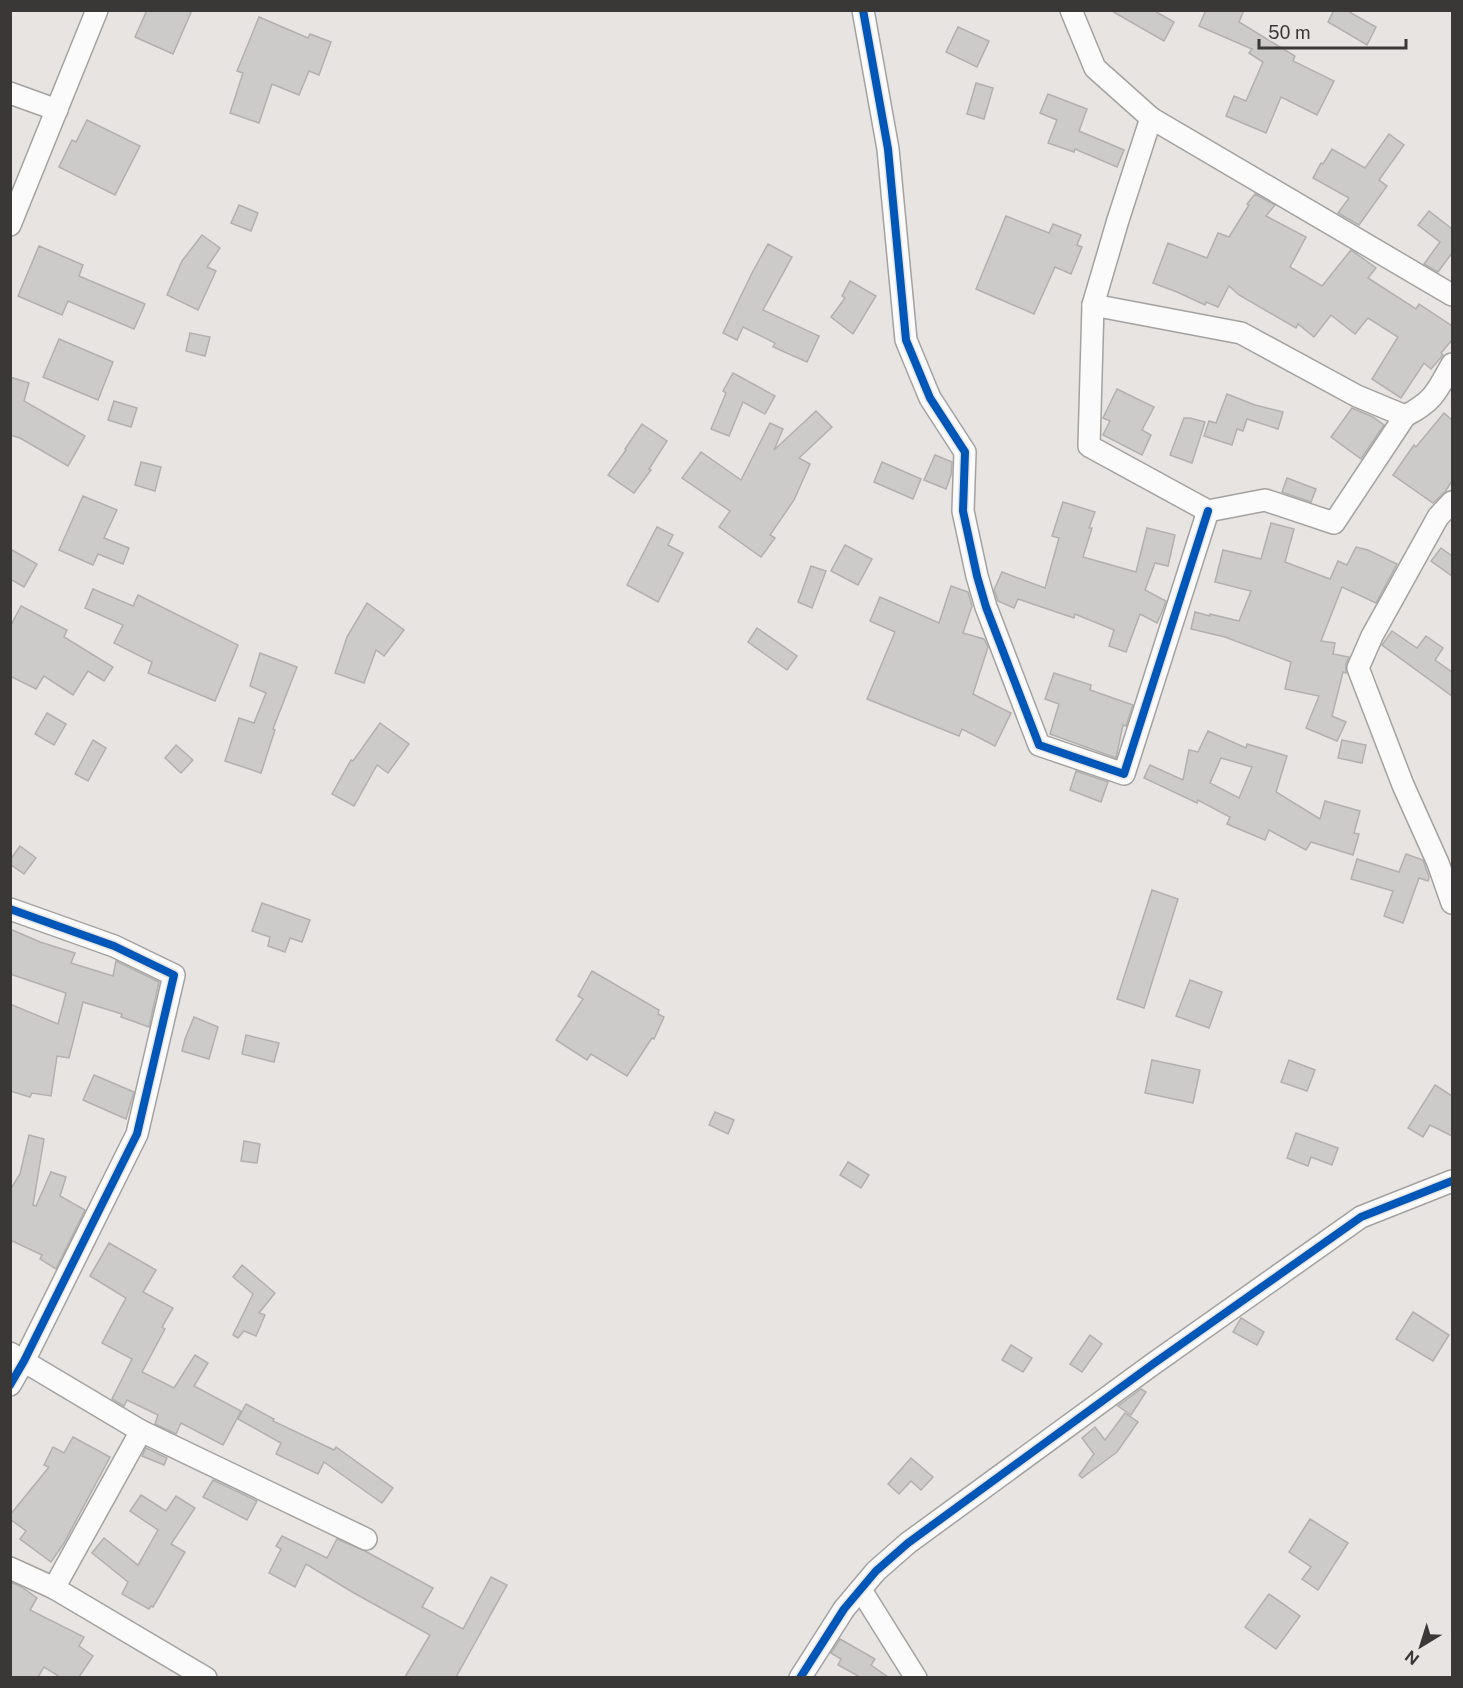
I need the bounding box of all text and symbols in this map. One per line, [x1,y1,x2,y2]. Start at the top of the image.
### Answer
scale bar [1259,12,1406,50]
text: 50 m [1268,22,1311,43]
north arrow [1391,1616,1451,1676]
text: N [1401,1646,1423,1669]

